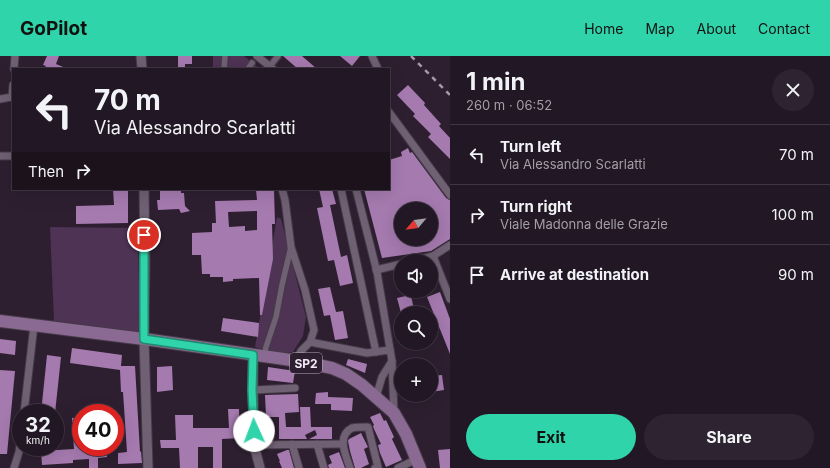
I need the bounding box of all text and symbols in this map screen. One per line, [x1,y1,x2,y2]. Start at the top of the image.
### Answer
text: GoPilot [20,17,87,40]
text: Home [584,20,623,37]
text: Map [645,20,675,37]
text: About [697,20,736,37]
text: Contact [758,20,810,37]
text: 1 min [466,67,525,96]
button: close [772,69,814,111]
text: 70 m [94,83,161,117]
icon: left [28,84,80,136]
text: 260 m · 06:52 [466,97,552,113]
text: Via Alessandro Scarlatti [94,117,296,138]
text: Turn left [500,137,561,156]
icon: left [466,144,488,166]
text: 70 m [779,145,814,164]
text: Via Alessandro Scarlatti [500,156,646,172]
icon: right [72,160,94,182]
text: Then [28,162,64,181]
text: Turn right [500,197,572,216]
north arrow [394,202,438,246]
map controls [394,202,438,402]
icon: right [466,204,488,226]
text: 100 m [772,205,814,224]
text: Viale Madonna delle Grazie [500,216,668,232]
pin [127,218,161,252]
icon: arrive [133,224,155,246]
button: sound [394,254,438,298]
icon: arrive [466,264,488,286]
text: Arrive at destination [500,265,649,284]
text: 90 m [778,265,814,284]
button: search [394,306,438,350]
road number: SP2 [290,353,322,373]
button: + [394,358,438,402]
speed limit sign: 40 [72,404,124,456]
position arrow [233,410,275,452]
text: 32 [25,413,51,437]
button: Exit [466,414,636,460]
button: Share [644,414,814,460]
text: km/h [26,434,50,446]

